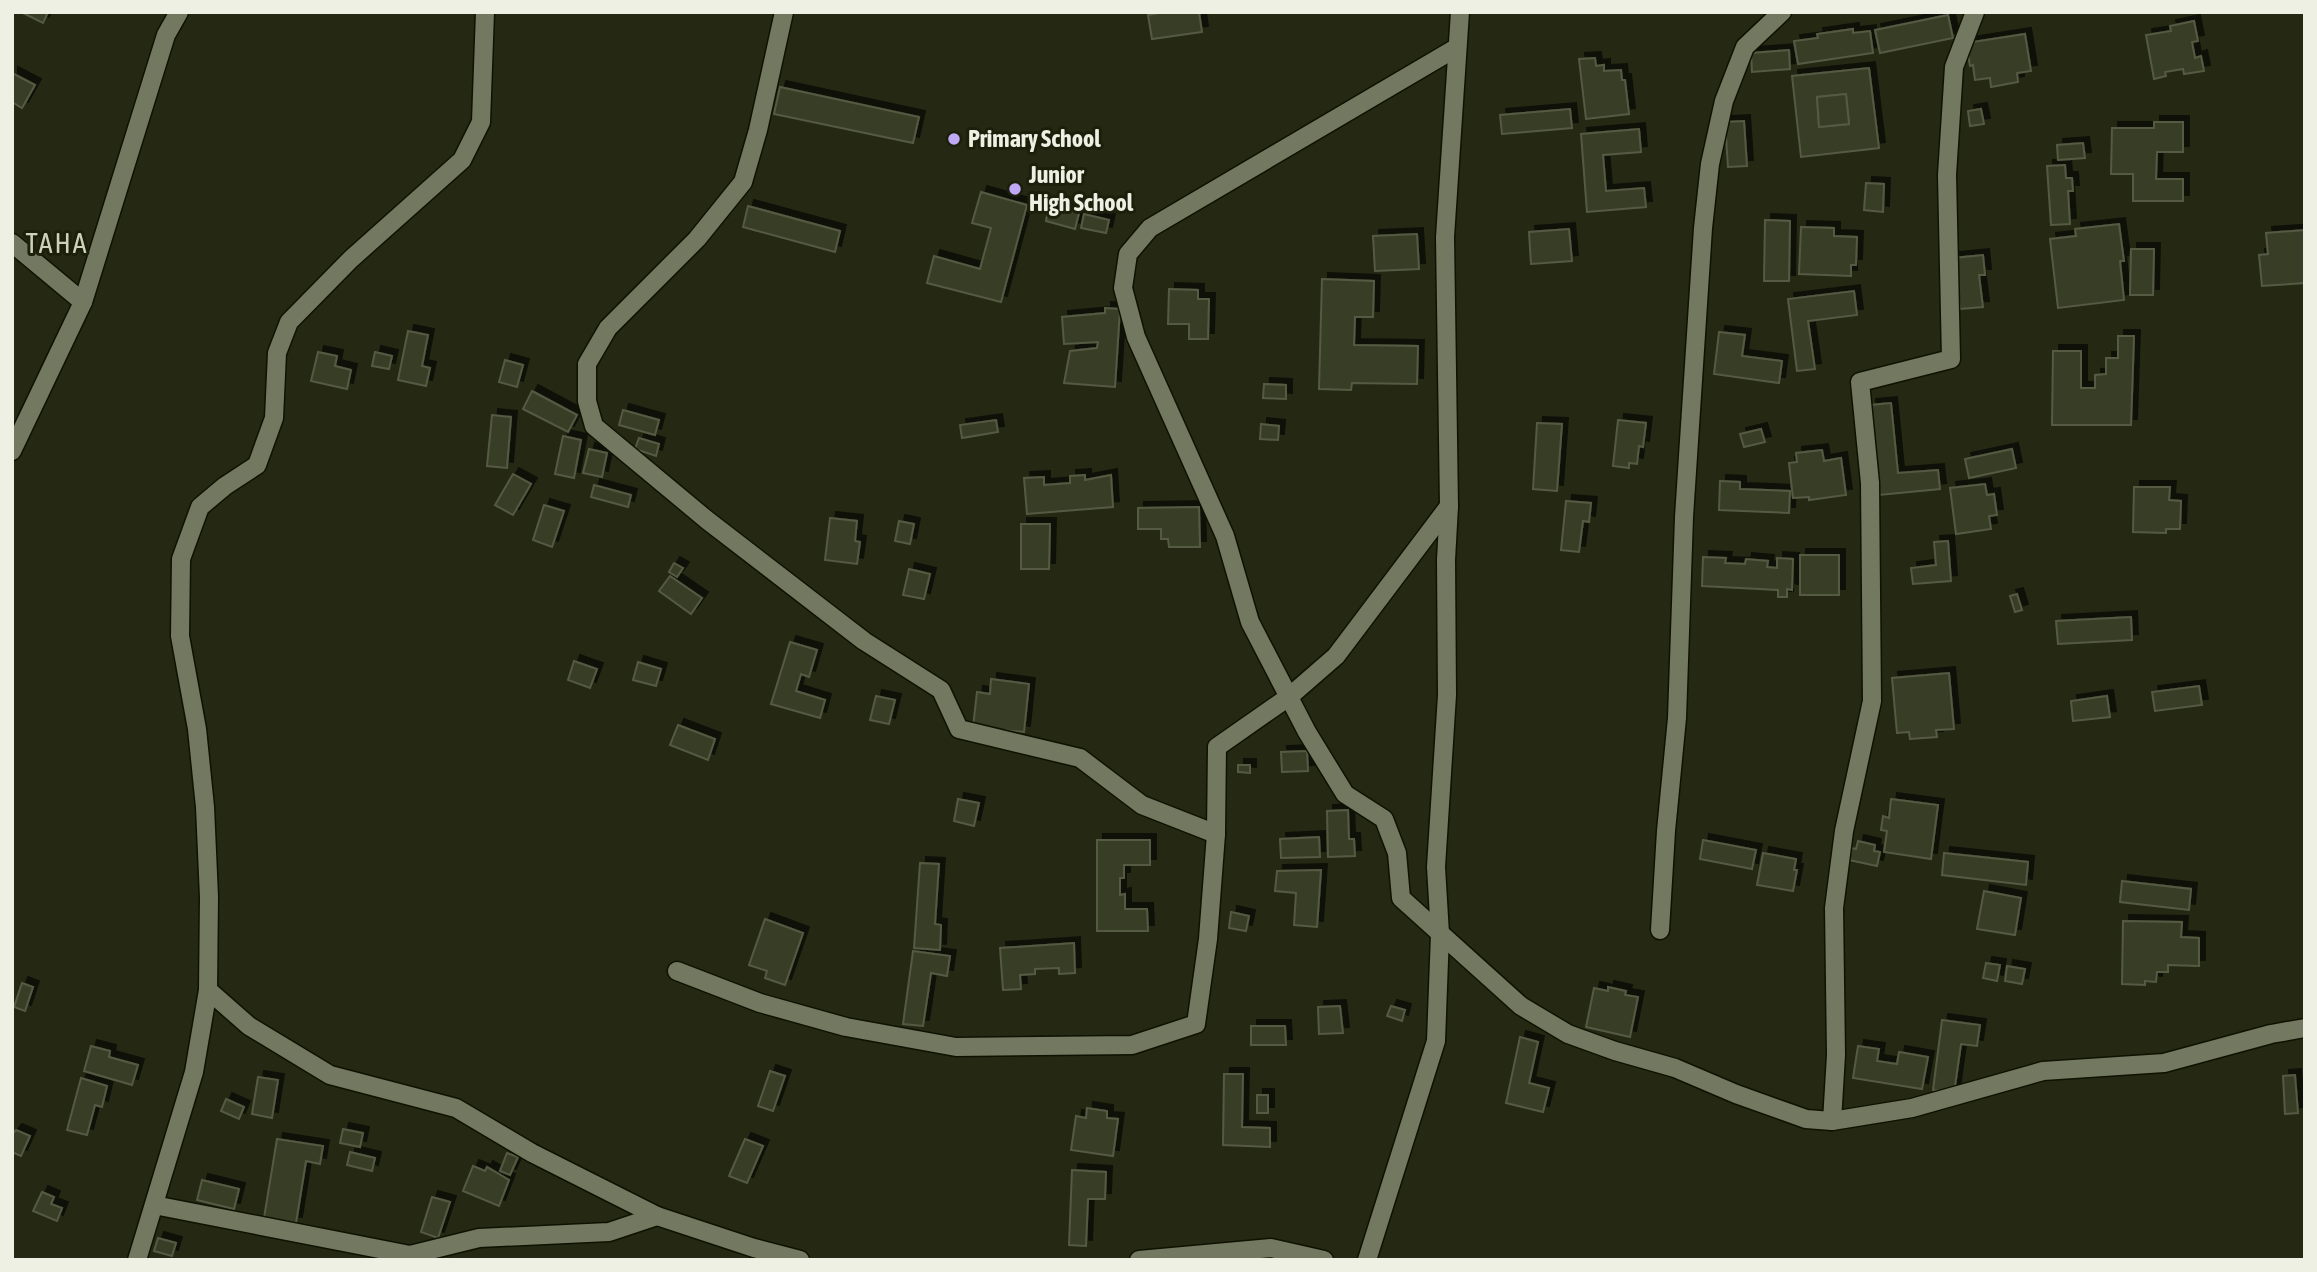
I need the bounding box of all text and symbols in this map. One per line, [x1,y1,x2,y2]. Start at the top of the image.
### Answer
place label: Primary School [968,125,1101,152]
marker: Primary School [946,131,962,147]
place label: Junior High School [1028,161,1134,216]
marker: Junior High School [1007,181,1023,197]
district label: TAHA [26,227,88,259]

